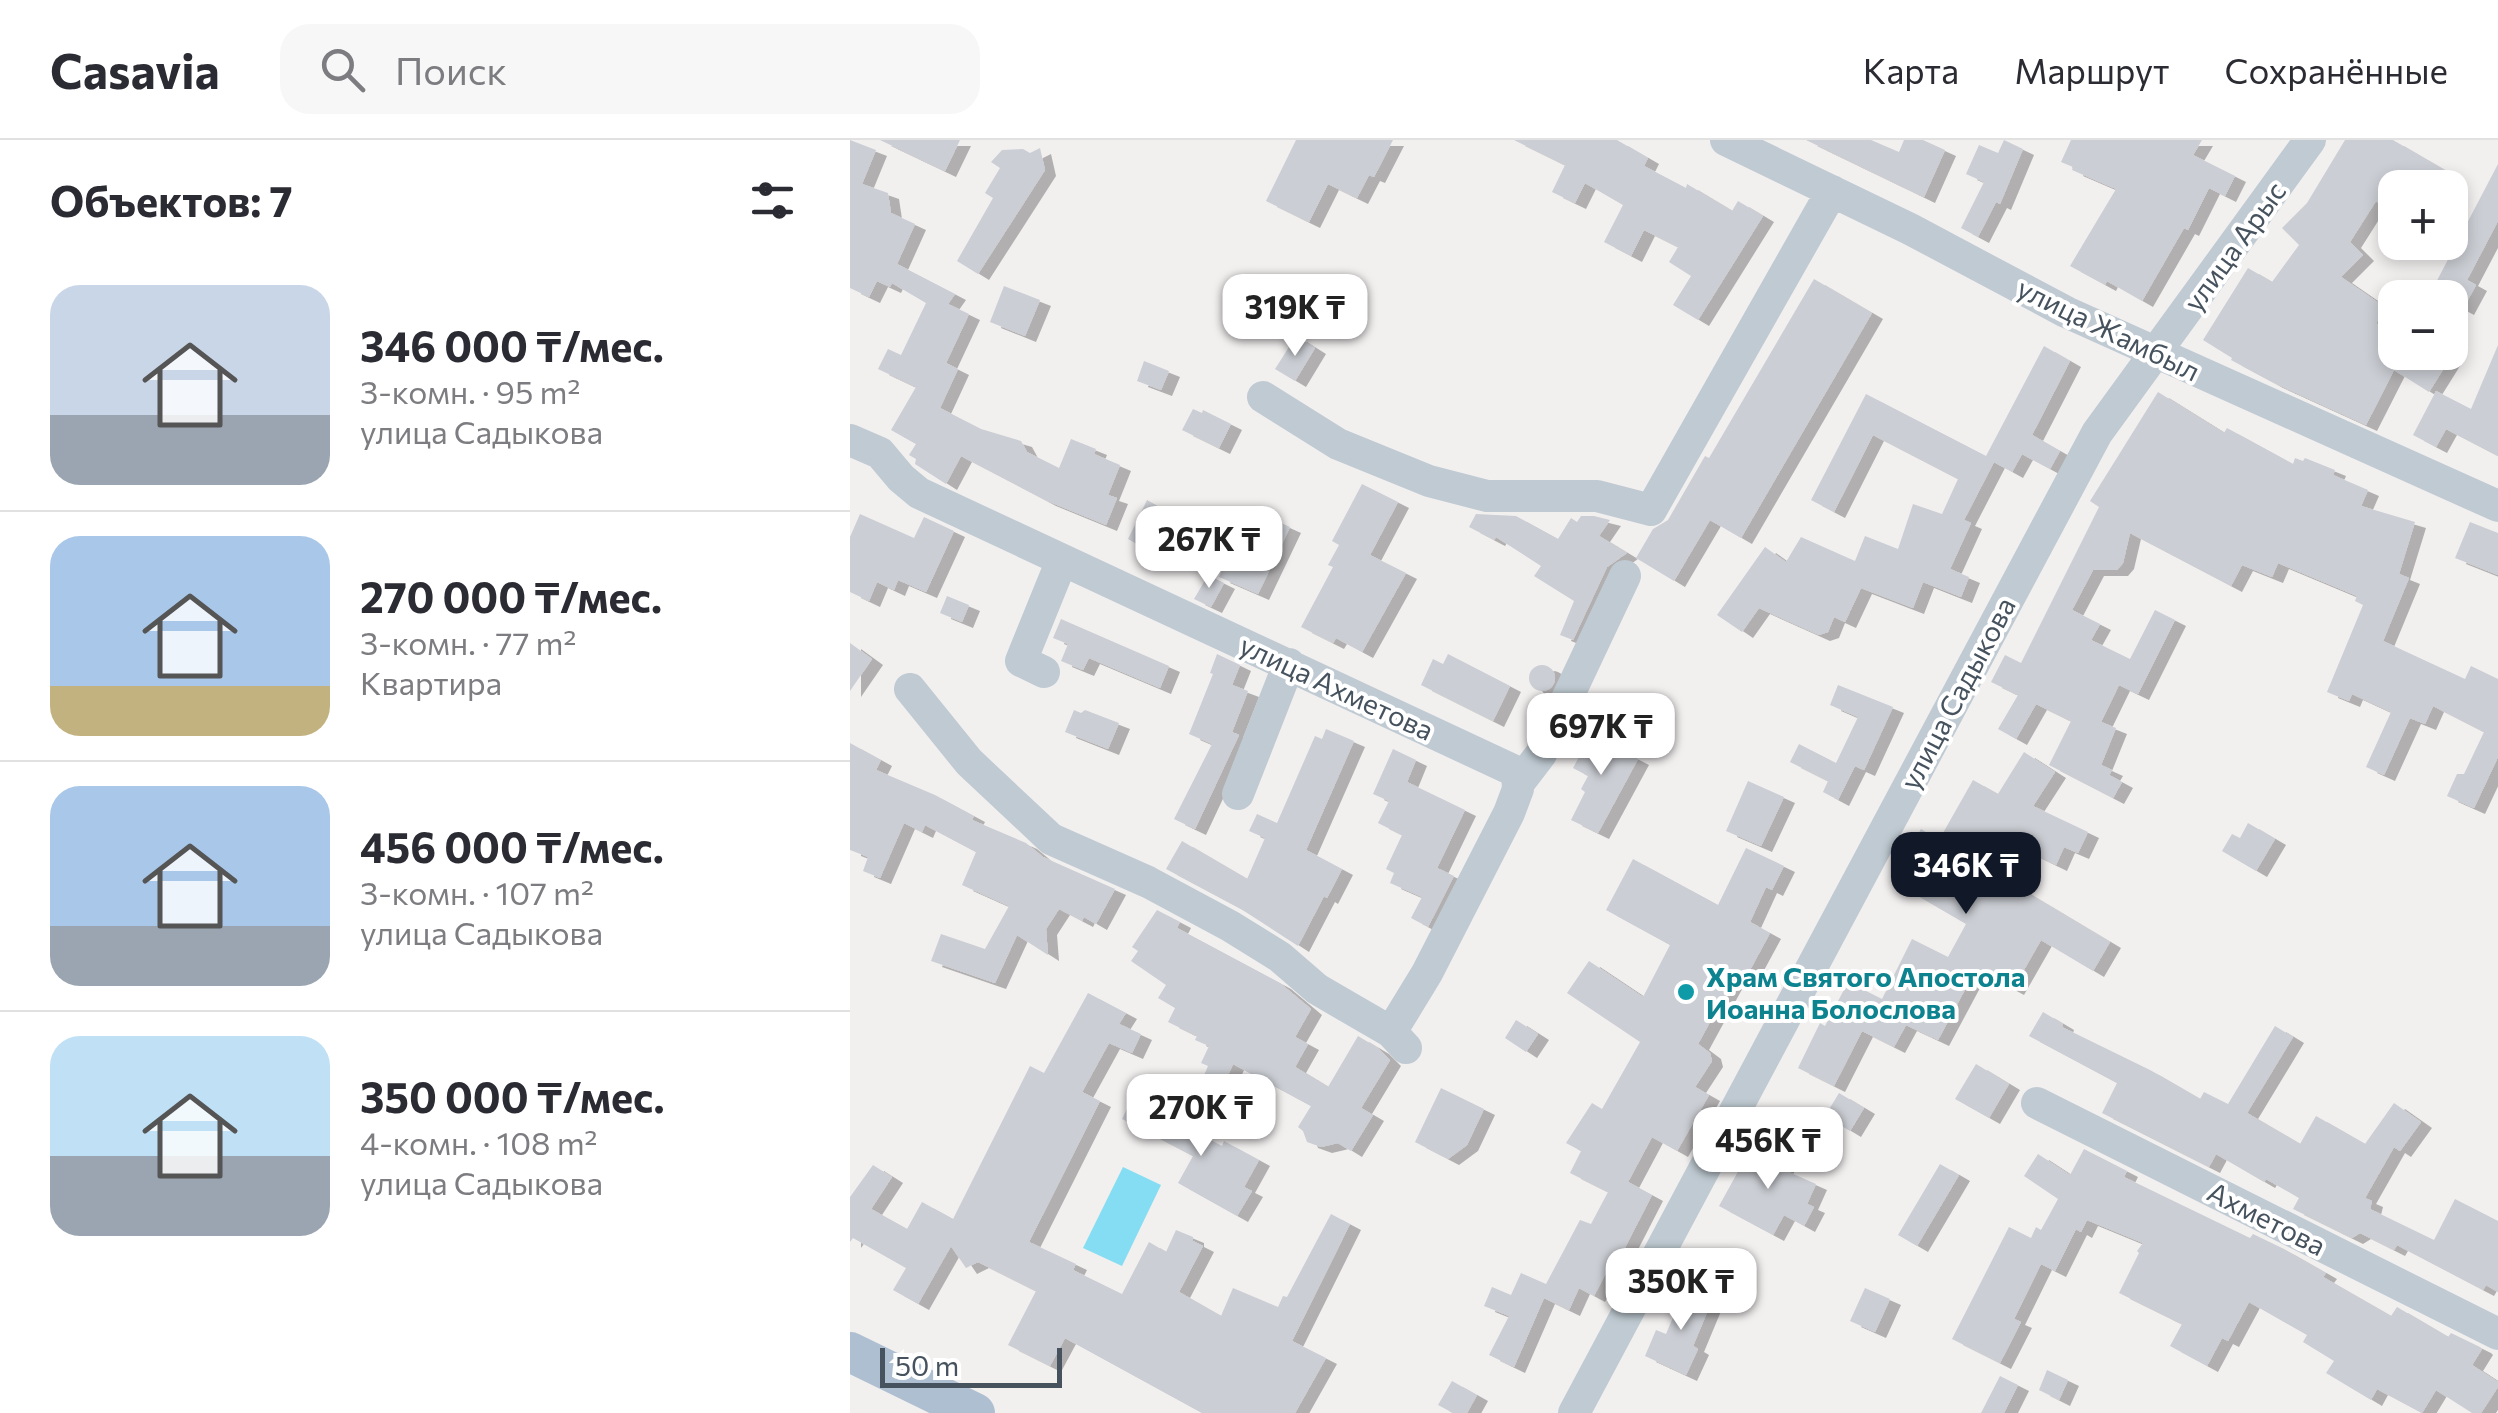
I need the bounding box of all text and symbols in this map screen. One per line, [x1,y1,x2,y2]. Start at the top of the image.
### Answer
search box [280,24,980,114]
text: Casavia [50,40,220,99]
icon: search [315,42,370,97]
text: Поиск [395,46,507,93]
text: Карта [1863,48,1959,91]
text: Маршрут [2014,48,2170,91]
text: Сохранённые [2225,48,2448,91]
map controls [2378,170,2468,370]
button: + [2378,170,2468,260]
icon: filters [745,173,800,228]
text: Объектов: 7 [50,174,293,226]
street label: улица Арыс [2176,175,2292,317]
street label: улица Жамбыл [2012,270,2206,388]
pin: 319K ₸ [1214,274,1376,359]
button: − [2378,280,2468,370]
text: 319K ₸ [1245,286,1345,326]
text: 346 000 ₸/мес. [360,319,664,371]
icon: home [130,325,250,445]
text: 3-комн. · 95 m² [360,371,580,411]
text: улица Садыкова [360,411,603,451]
pin: 267K ₸ [1128,506,1290,591]
text: 267K ₸ [1157,518,1261,558]
text: 270 000 ₸/мес. [360,570,662,622]
icon: home [130,576,250,696]
street label: улица Садыкова [1892,591,2022,795]
text: 3-комн. · 77 m² [360,622,576,662]
street label: улица Ахметова [1235,627,1439,747]
text: Квартира [360,662,502,702]
pin: 697K ₸ [1520,693,1682,778]
text: 697K ₸ [1549,705,1653,745]
text: 456 000 ₸/мес. [360,820,664,872]
icon: home [130,826,250,946]
pin: 346K ₸ [1885,832,2047,917]
text: 346K ₸ [1913,844,2019,884]
text: 3-комн. · 107 m² [360,872,594,912]
text: улица Садыкова [360,912,603,952]
place label: Храм Святого Апостола Иоанна Болослова [1706,959,2025,1025]
marker: Храм Святого Апостола Иоанна Болослова [1675,981,1697,1003]
text: 350 000 ₸/мес. [360,1070,665,1122]
pin: 270K ₸ [1120,1074,1282,1159]
icon: home [130,1076,250,1196]
text: 270K ₸ [1149,1086,1253,1126]
pin: 456K ₸ [1687,1107,1849,1192]
text: 456K ₸ [1715,1119,1821,1159]
text: 4-комн. · 108 m² [360,1122,597,1162]
text: улица Садыкова [360,1162,603,1202]
street label: Ахметова [2202,1174,2332,1262]
pin: 350K ₸ [1600,1248,1762,1333]
text: 350K ₸ [1628,1260,1734,1300]
scale bar [880,1343,1062,1388]
text: 50 m [895,1348,959,1382]

